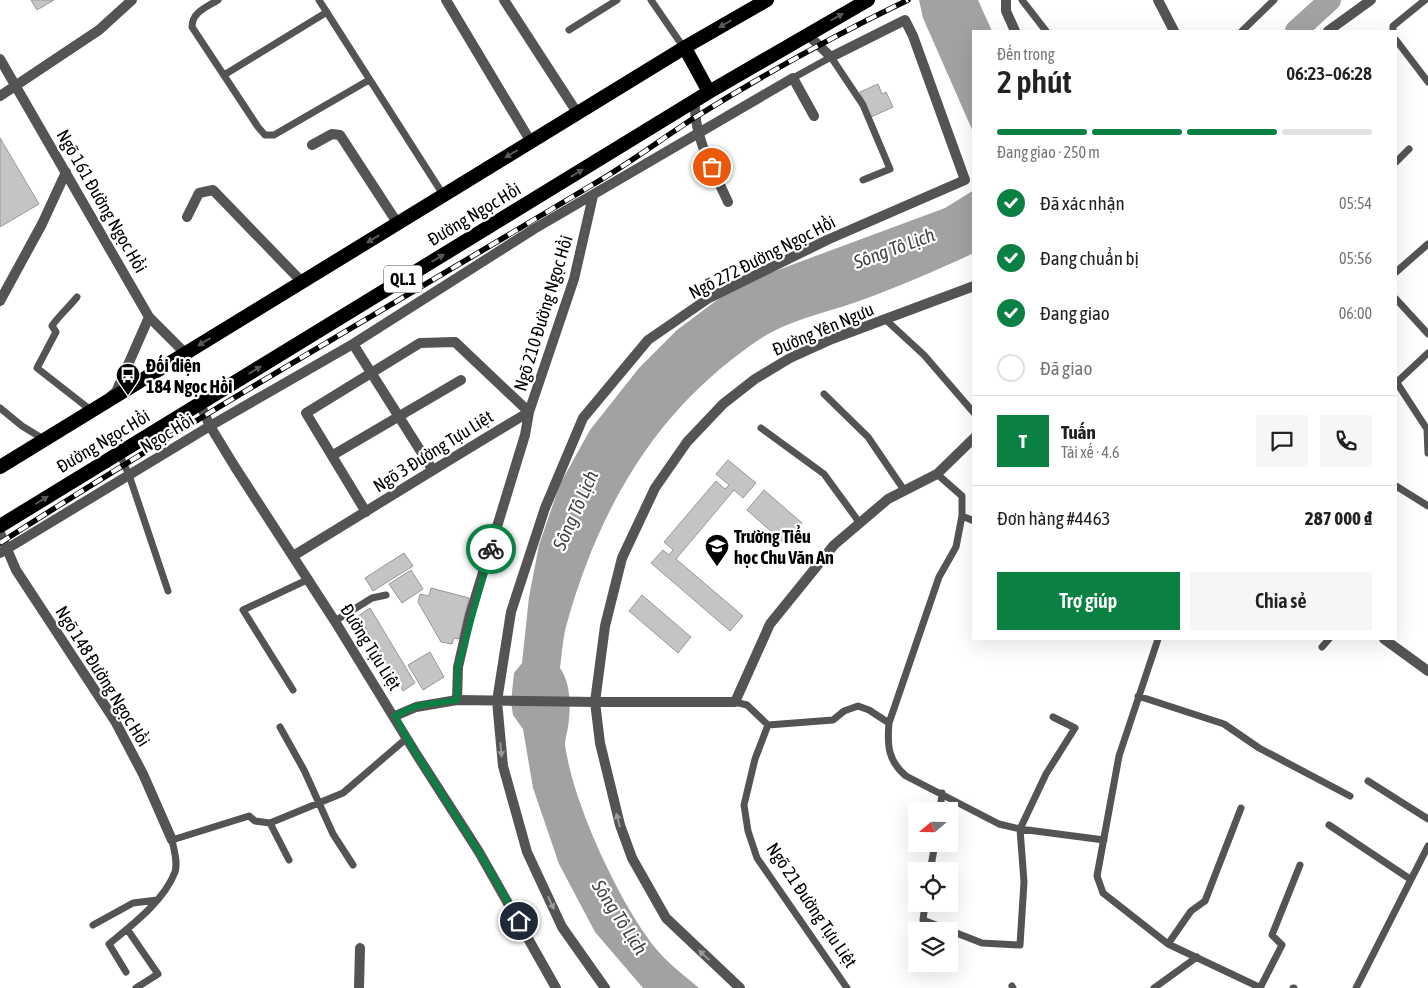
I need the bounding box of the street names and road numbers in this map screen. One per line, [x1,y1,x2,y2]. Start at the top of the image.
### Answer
street label: Ngõ 161 Đường Ngọc Hồi [53,125,152,276]
street label: Đường Ngọc Hồi [423,177,524,250]
street label: Ngõ 272 Đường Ngọc Hồi [685,210,839,303]
street label: Ngõ 210 Đường Ngọc Hồi [508,232,577,393]
road number: QL.1 [384,266,422,292]
street label: Đường Yên Ngưu [769,298,877,360]
street label: Đường Ngọc Hồi [52,404,153,477]
street label: Ngõ 3 Đường Tựu Liệt [369,406,497,496]
street label: Ngọc Hồi [136,408,198,457]
street label: Đường Tựu Liệt [336,600,406,694]
street label: Ngõ 148 Đường Ngọc Hồi [51,601,156,750]
street label: Ngõ 21 Đường Tựu Liệt [763,839,861,971]

